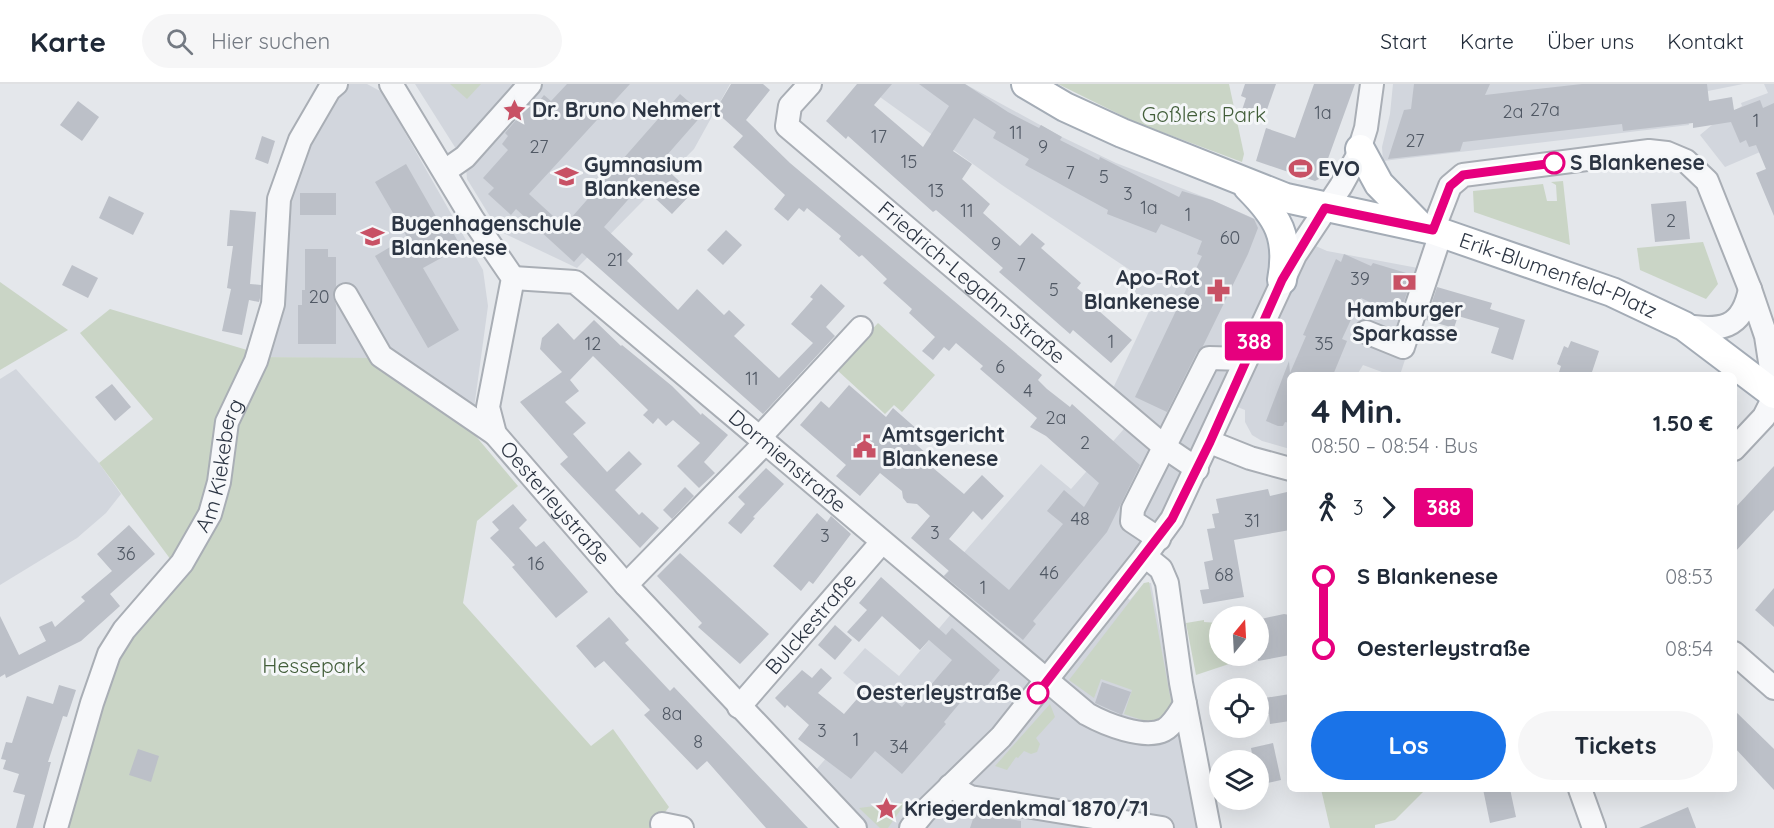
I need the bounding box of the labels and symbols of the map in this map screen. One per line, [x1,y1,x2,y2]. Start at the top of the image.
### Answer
place label: Dr. Bruno Nehmert [532,96,721,122]
place icon: Dr. Bruno Nehmert [501,97,527,123]
house number: 27a [1530,98,1560,121]
house number: 2a [1503,100,1523,123]
park label: Goßlers Park [1142,101,1266,127]
house number: 1a [1314,101,1332,124]
house number: 1 [1753,109,1759,132]
house number: 11 [1009,121,1023,144]
house number: 17 [871,125,887,148]
house number: 27 [1406,129,1424,152]
house number: 27 [530,135,548,158]
house number: 9 [1038,135,1048,158]
place label: S Blankenese [1570,149,1705,175]
house number: 15 [901,150,917,173]
place label: Gymnasium Blankenese [584,151,703,201]
marker: S Blankenese [1543,152,1565,174]
place label: EVO [1318,155,1360,181]
sports icon: EVO [1287,156,1313,182]
house number: 7 [1065,161,1075,184]
school or university icon: Gymnasium Blankenese [553,164,579,190]
house number: 5 [1099,165,1109,188]
house number: 13 [928,179,944,202]
house number: 3 [1123,182,1133,205]
street label: Friedrich-Legahn-Straße [873,195,1071,369]
house number: 1a [1140,196,1158,219]
house number: 11 [960,199,974,222]
house number: 1 [1185,203,1191,226]
house number: 2 [1666,209,1676,232]
place label: Bugenhagenschule Blankenese [391,210,582,260]
school or university icon: Bugenhagenschule Blankenese [360,223,386,249]
house number: 60 [1220,226,1240,249]
street label: Erik-Blumenfeld-Platz [1456,226,1662,323]
house number: 9 [991,232,1001,255]
house number: 21 [607,248,623,271]
house number: 7 [1016,253,1026,276]
place label: Apo-Rot Blankenese [1084,264,1200,314]
house number: 39 [1350,267,1370,290]
bank icon: Hamburger Sparkasse [1392,269,1418,295]
pharmacy icon: Apo-Rot Blankenese [1205,277,1231,303]
house number: 5 [1049,278,1059,301]
house number: 20 [309,285,329,308]
place label: Hamburger Sparkasse [1347,296,1463,346]
line badge: 388 [1220,322,1288,360]
house number: 1 [1108,330,1114,353]
house number: 12 [585,332,601,355]
house number: 35 [1314,332,1334,355]
house number: 6 [995,355,1005,378]
house number: 11 [745,367,759,390]
house number: 4 [1023,379,1033,402]
street label: Am Kiekeberg [188,394,248,536]
street label: Dormienstraße [724,403,852,517]
house number: 2a [1046,406,1066,429]
place label: Amtsgericht Blankenese [882,421,1005,471]
house number: 2 [1080,431,1090,454]
public building icon: Amtsgericht Blankenese [851,434,877,460]
street label: Oesterleystraße [495,435,616,570]
house number: 48 [1070,507,1090,530]
house number: 31 [1244,509,1260,532]
house number: 3 [930,521,940,544]
house number: 3 [820,524,830,547]
house number: 36 [116,542,136,565]
house number: 16 [528,552,544,575]
house number: 46 [1039,561,1059,584]
house number: 68 [1214,563,1234,586]
street label: Bulckestraße [759,567,861,679]
house number: 1 [980,576,986,599]
north arrow [1209,606,1269,666]
park label: Hessepark [262,652,366,678]
place label: Oesterleystraße [856,679,1022,705]
marker: Oesterleystraße [1027,682,1049,704]
house number: 8a [662,702,682,725]
house number: 3 [817,719,827,742]
house number: 1 [853,728,859,751]
house number: 8 [693,730,703,753]
house number: 34 [890,735,908,758]
place label: Kriegerdenkmal 1870/71 [904,795,1149,821]
place icon: Kriegerdenkmal 1870/71 [873,796,899,822]

